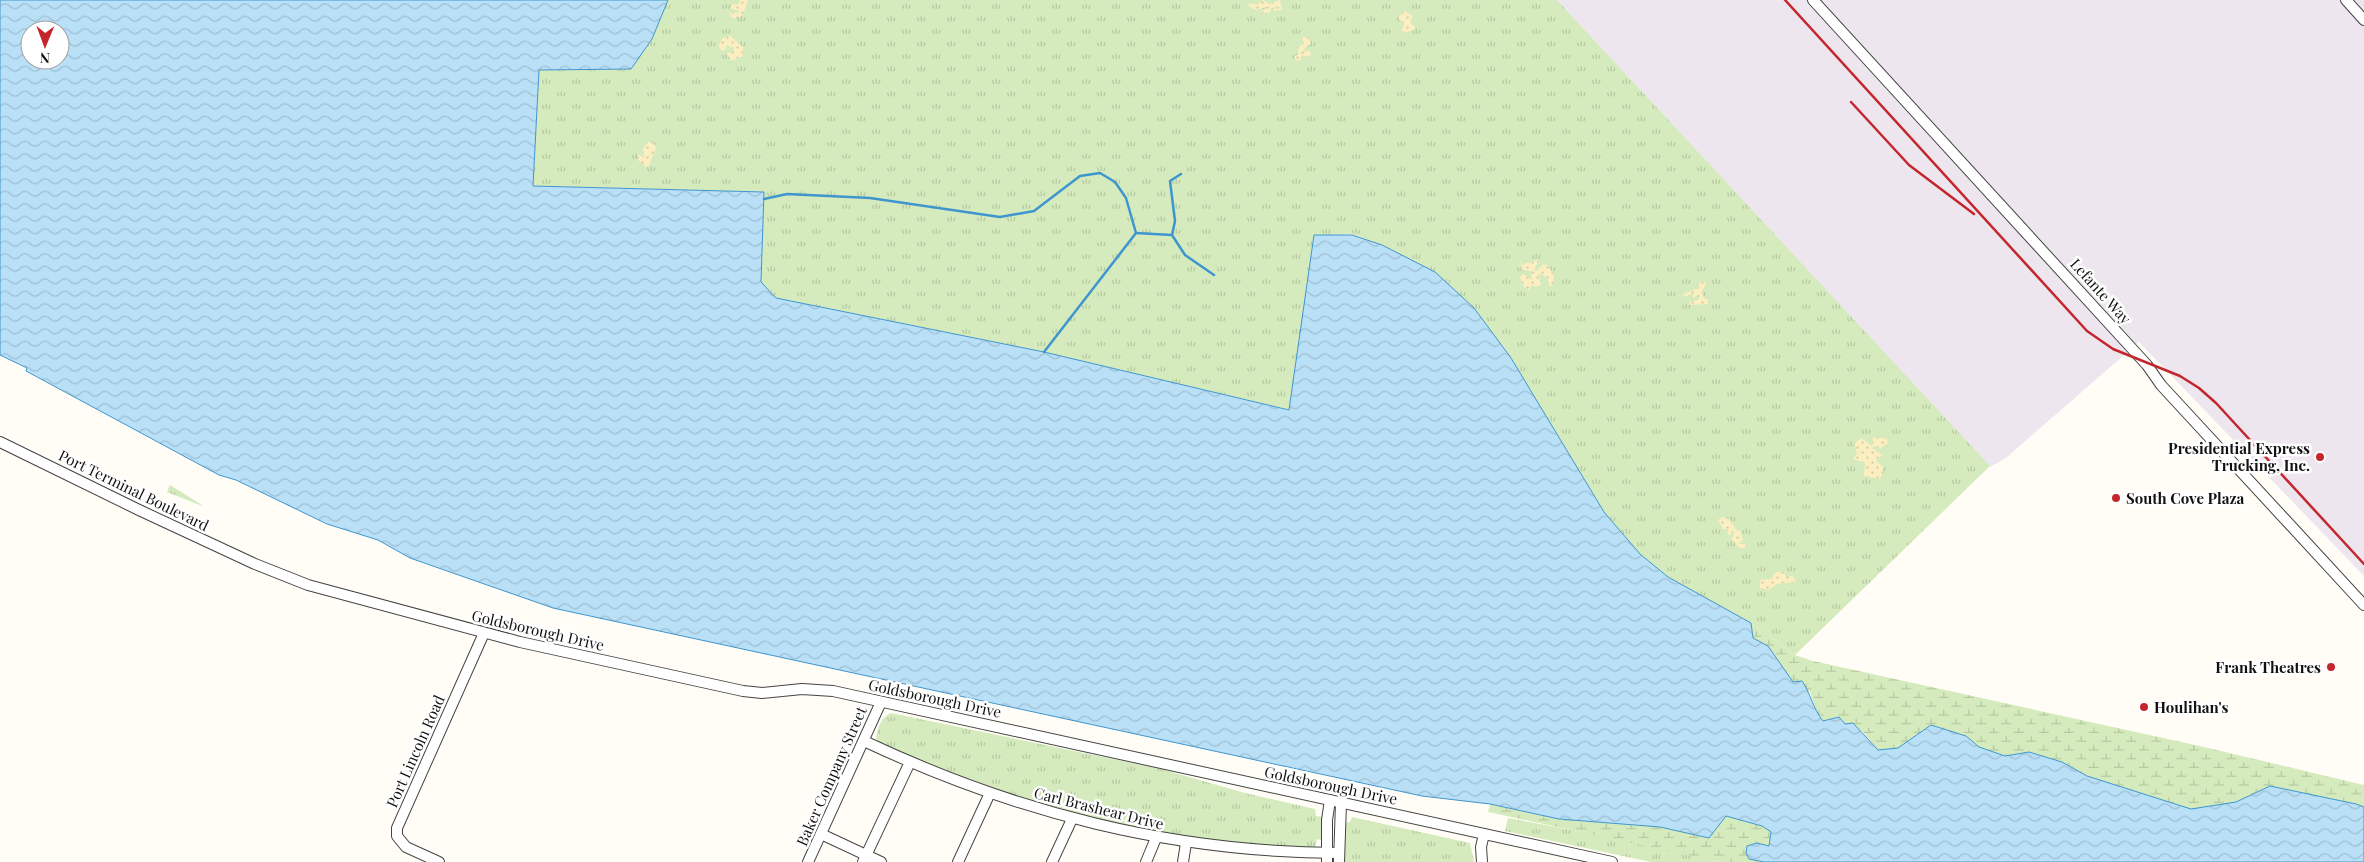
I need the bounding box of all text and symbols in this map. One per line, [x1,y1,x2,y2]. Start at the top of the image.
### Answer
north arrow [20,20,70,70]
text: N [40,49,50,68]
street label: Lefante Way [2066,254,2136,328]
place label: Presidential Express Trucking, Inc. [2168,438,2310,475]
street label: Port Terminal Boulevard [56,445,213,535]
marker: Presidential Express Trucking, Inc. [2314,451,2326,463]
place label: South Cove Plaza [2126,488,2245,508]
marker: South Cove Plaza [2110,492,2122,504]
street label: Goldsborough Drive [470,605,606,655]
place label: Frank Theatres [2215,657,2321,677]
marker: Frank Theatres [2325,661,2337,673]
street label: Goldsborough Drive [867,674,1003,722]
street label: Port Lincoln Road [381,691,449,810]
place label: Houlihan's [2154,697,2228,717]
marker: Houlihan's [2138,701,2150,713]
street label: Baker Company Street [791,703,871,849]
street label: Goldsborough Drive [1263,761,1399,809]
street label: Carl Brashear Drive [1032,782,1166,834]

